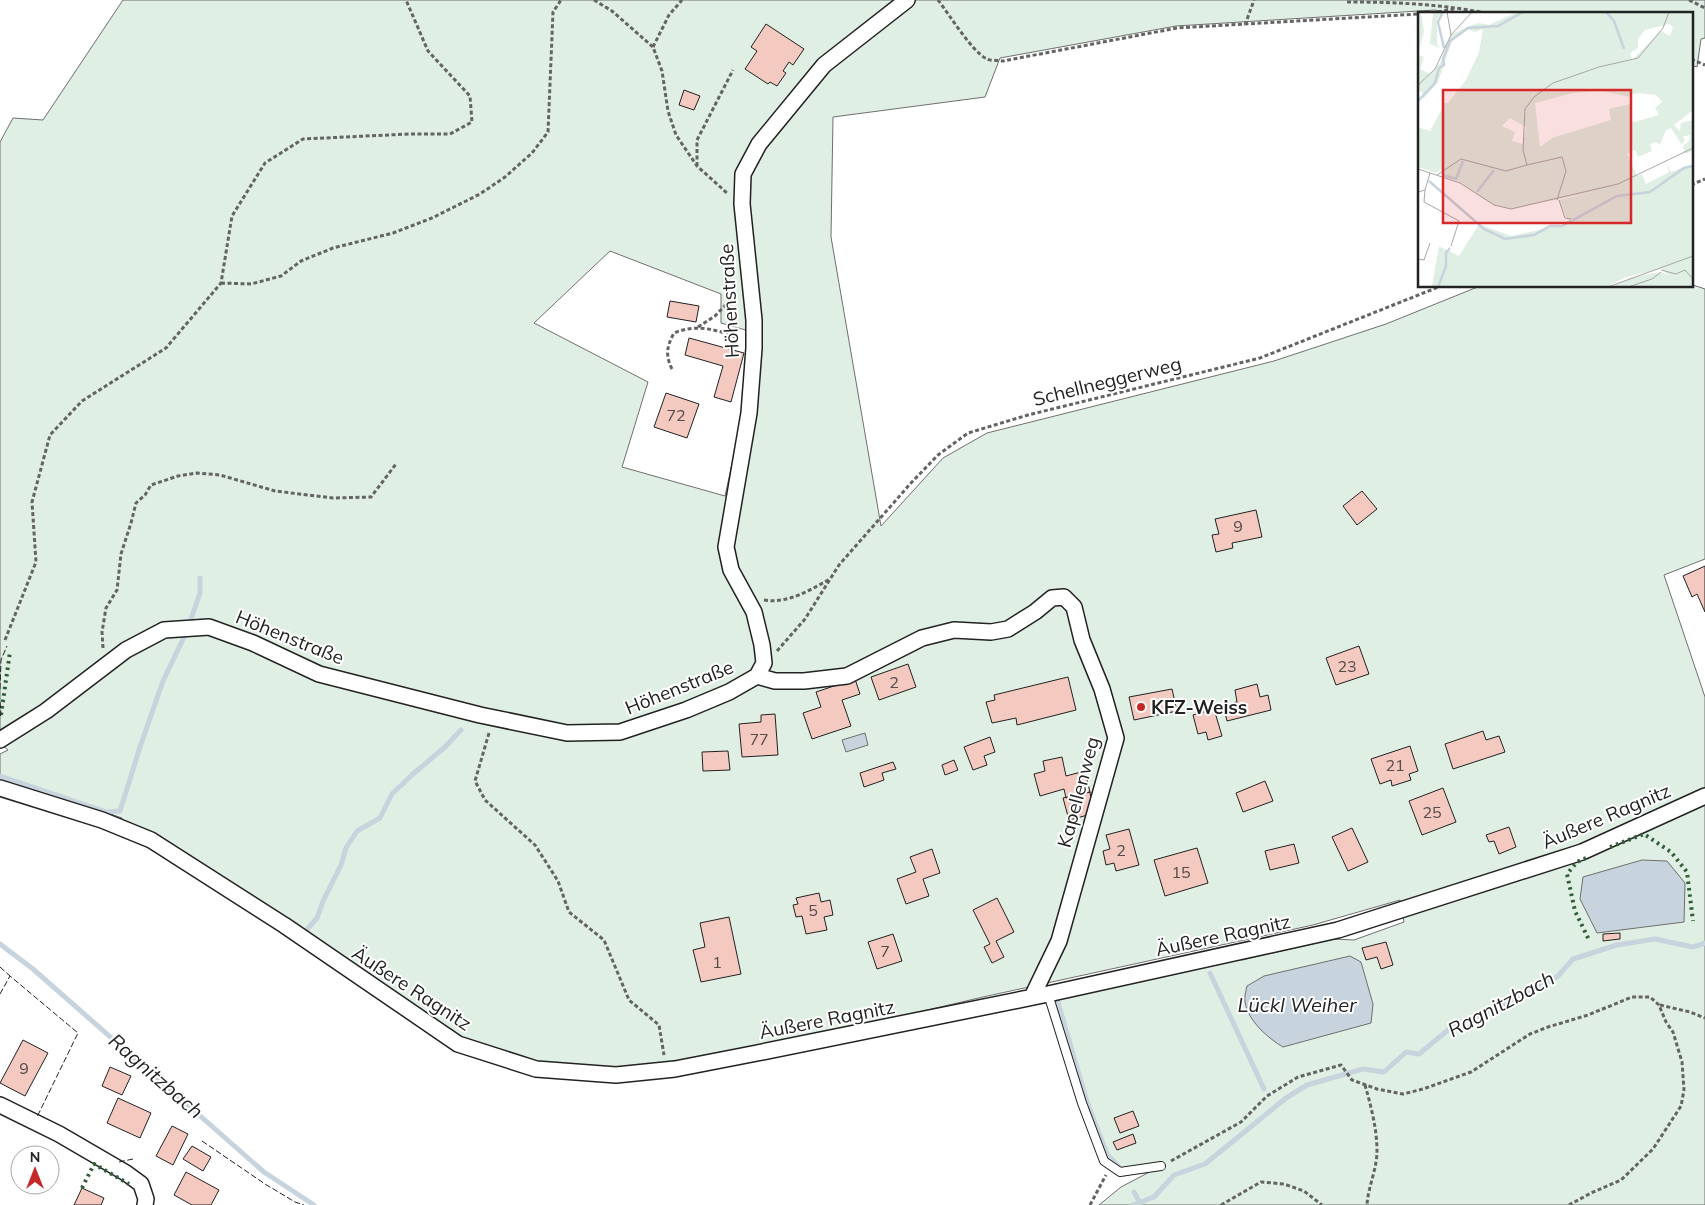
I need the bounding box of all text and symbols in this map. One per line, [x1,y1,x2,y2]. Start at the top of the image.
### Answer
inset map [1418,12,1692,288]
street label: Höhenstraße [714,243,744,359]
street label: Schellneggerweg [1030,351,1184,411]
house number: 72 [666,405,686,425]
house number: 9 [1233,516,1243,536]
street label: Höhenstraße [232,604,348,670]
street label: Höhenstraße [621,654,737,720]
house number: 23 [1337,656,1357,676]
house number: 2 [889,672,899,692]
place label: KFZ-Weiss [1151,695,1247,719]
marker: KFZ-Weiss [1135,701,1147,713]
house number: 77 [749,729,769,749]
street label: Kapellenweg [1052,734,1104,850]
house number: 21 [1385,755,1405,775]
street label: Äußere Ragnitz [1538,778,1674,854]
house number: 25 [1422,802,1442,822]
house number: 2 [1116,840,1126,860]
house number: 15 [1171,862,1191,882]
house number: 5 [808,900,818,920]
street label: Äußere Ragnitz [1153,909,1293,961]
street label: Äußere Ragnitz [348,940,476,1036]
house number: 7 [880,941,890,961]
house number: 1 [712,952,722,972]
water label: Ragnitzbach [1443,965,1558,1042]
water label: Lückl Weiher [1238,992,1357,1017]
street label: Äußere Ragnitz [757,994,897,1044]
water label: Ragnitzbach [104,1028,209,1124]
house number: 9 [19,1058,29,1078]
north arrow [10,1145,60,1195]
text: N [30,1148,40,1166]

